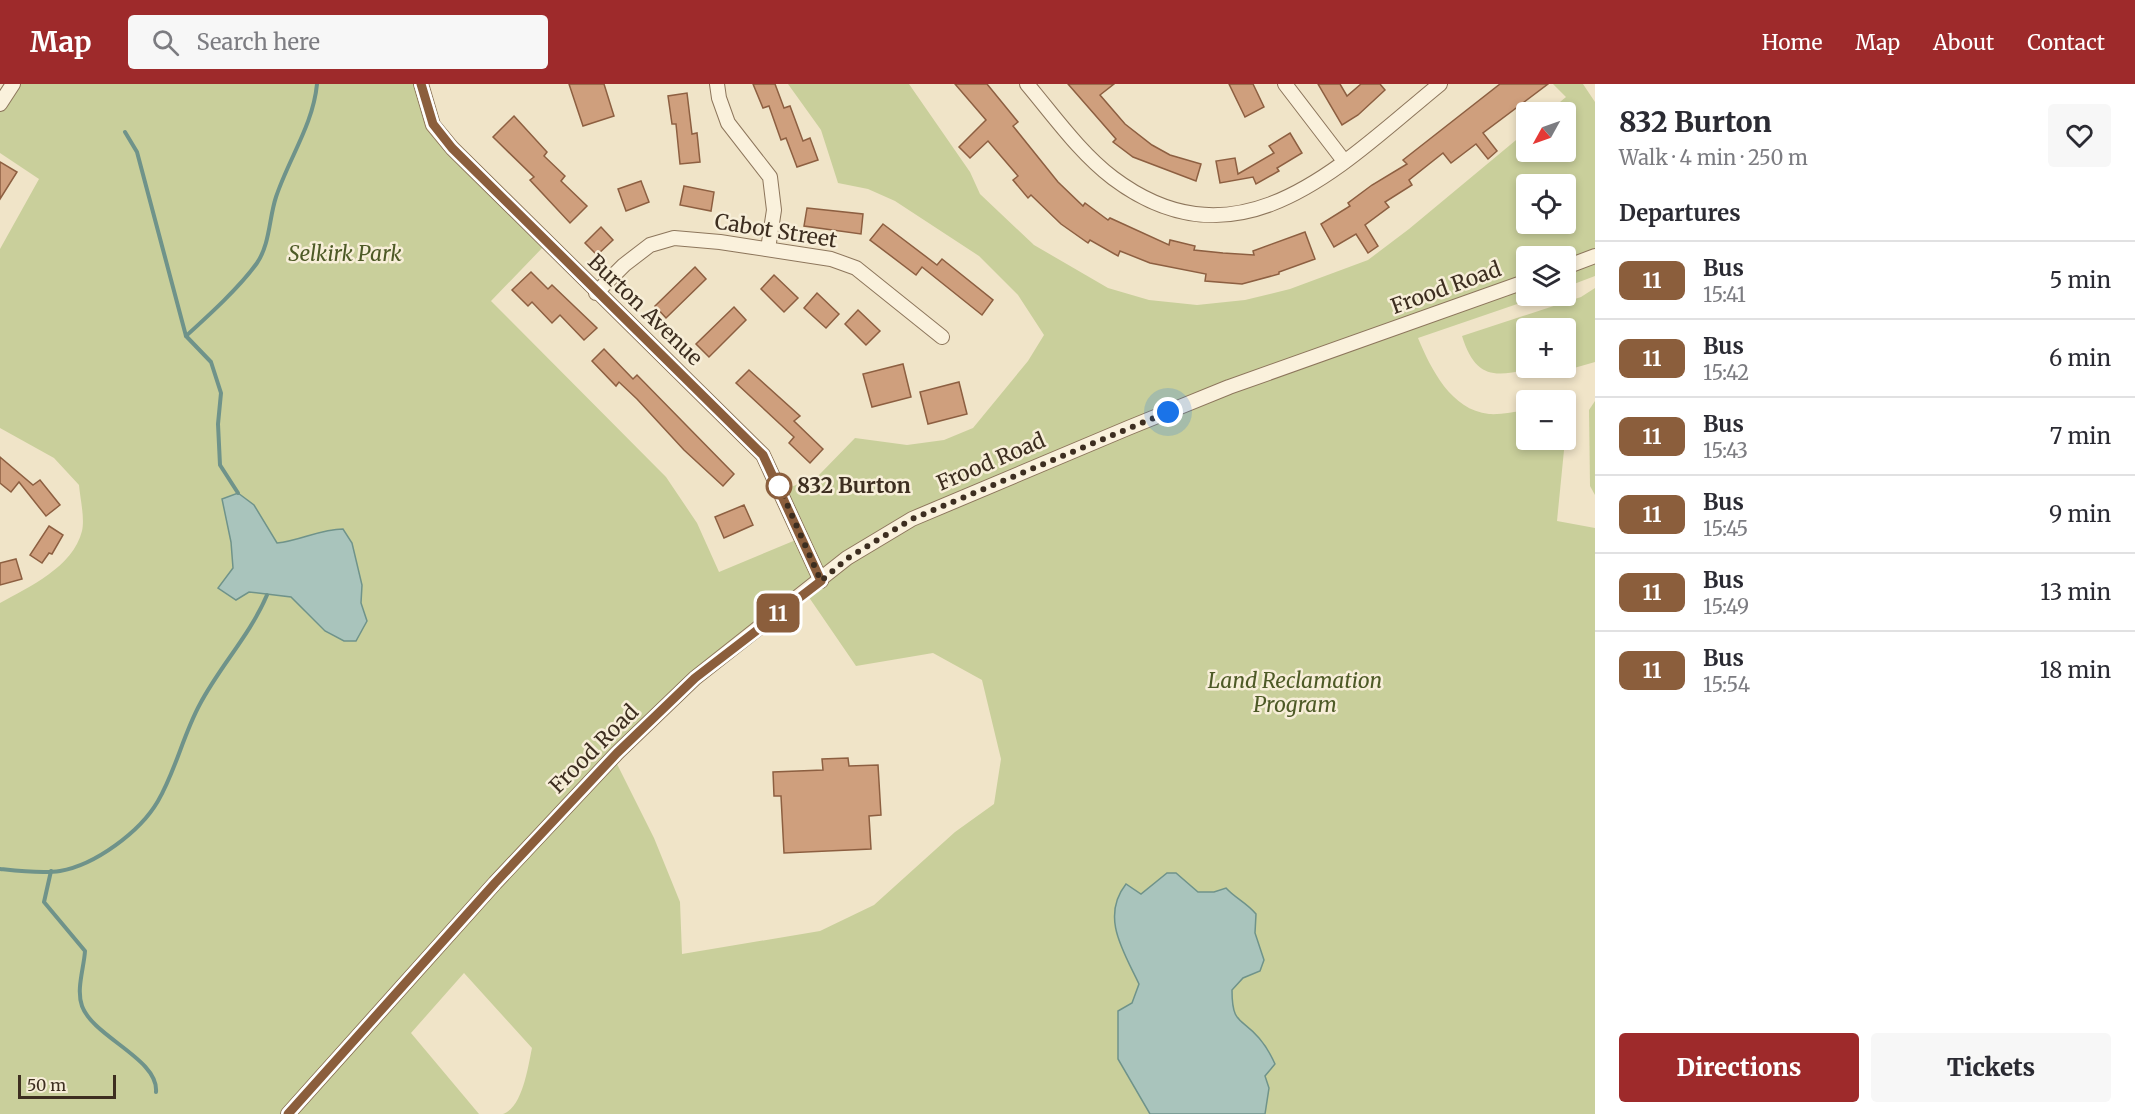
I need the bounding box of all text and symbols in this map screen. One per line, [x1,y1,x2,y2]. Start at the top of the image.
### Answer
search box [128,15,548,69]
text: Map [30,24,92,60]
icon: search [149,26,182,59]
text: Search here [197,28,320,56]
text: Home [1762,29,1822,56]
text: Map [1855,29,1900,56]
text: About [1933,29,1994,56]
text: Contact [2027,29,2105,56]
north arrow [1516,102,1576,162]
map controls [1516,102,1576,450]
text: 832 Burton [1619,104,1772,140]
button: heart [2048,104,2111,167]
text: Walk · 4 min · 250 m [1619,145,1808,170]
button: locate [1516,174,1576,234]
text: Departures [1619,199,1741,227]
street label: Cabot Street [713,208,839,254]
park label: Selkirk Park [288,240,402,267]
button: layers [1516,246,1576,306]
street label: Burton Avenue [582,248,708,371]
text: Bus [1703,254,1744,282]
street label: Frood Road [1387,255,1505,320]
text: 5 min [2049,266,2111,294]
text: 11 [1643,267,1661,294]
text: 15:41 [1703,282,1746,307]
button: + [1516,318,1576,378]
text: Bus [1703,332,1744,360]
text: 6 min [2049,344,2111,372]
text: 11 [1643,345,1661,372]
text: 15:42 [1703,360,1749,385]
button: − [1516,390,1576,450]
your location [1153,397,1183,427]
text: Bus [1703,410,1744,438]
text: 7 min [2050,422,2111,450]
text: 11 [1643,423,1661,450]
street label: Frood Road [932,426,1049,497]
text: 15:43 [1703,438,1748,463]
place label: 832 Burton [797,472,911,499]
marker: 832 Burton [766,473,792,499]
text: Bus [1703,488,1744,516]
text: 9 min [2049,500,2111,528]
text: 11 [1643,501,1661,528]
text: 15:45 [1703,516,1748,541]
text: Bus [1703,566,1744,594]
text: 13 min [2040,578,2111,606]
text: 11 [1643,579,1661,606]
line badge: 11 [751,594,805,632]
text: 15:49 [1703,594,1749,619]
text: 11 [769,600,787,627]
text: Bus [1703,644,1744,672]
text: 18 min [2040,656,2111,684]
text: 11 [1643,657,1661,684]
park label: Land Reclamation Program [1208,667,1382,718]
text: 15:54 [1703,672,1750,697]
street label: Frood Road [543,698,644,799]
button: Directions [1619,1033,1859,1102]
button: Tickets [1871,1033,2111,1102]
scale bar [18,1072,116,1100]
text: 50 m [27,1075,66,1095]

